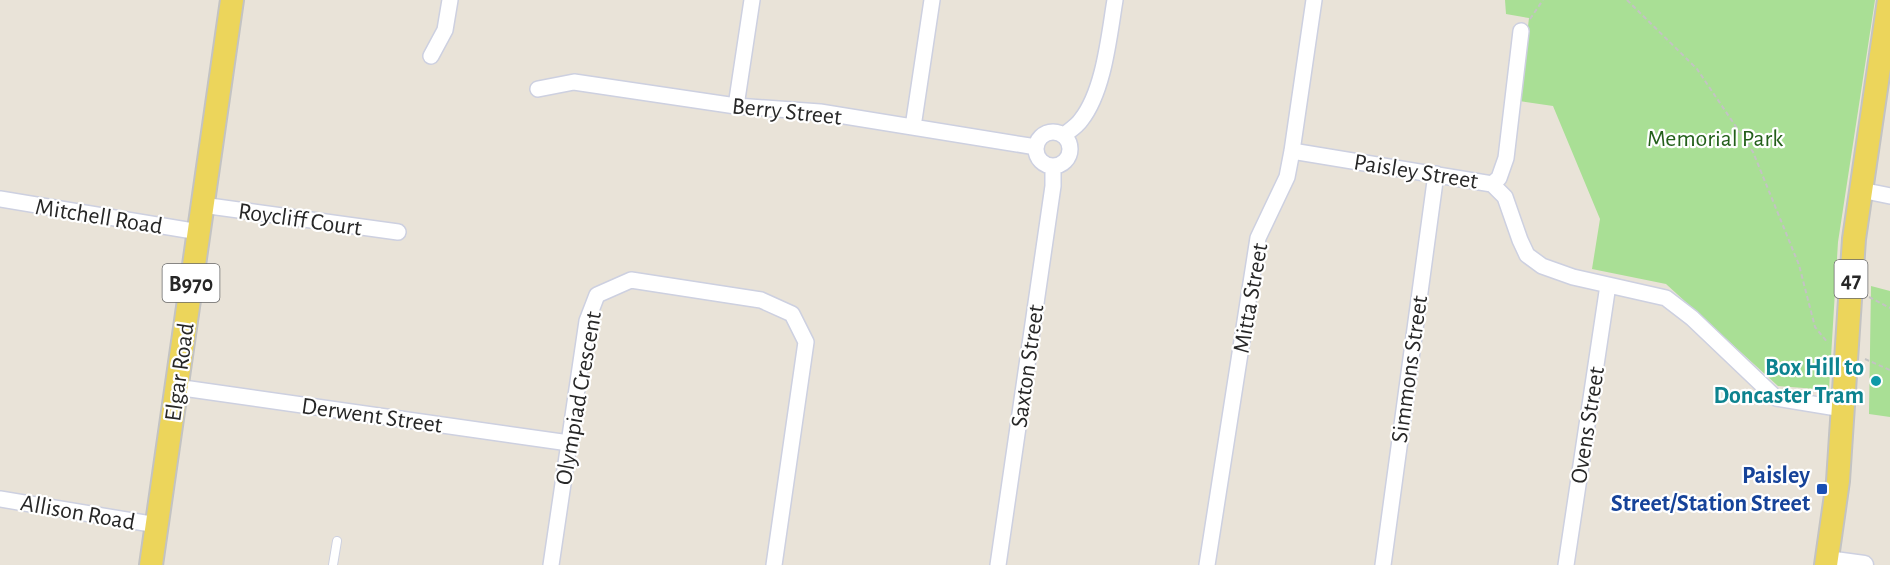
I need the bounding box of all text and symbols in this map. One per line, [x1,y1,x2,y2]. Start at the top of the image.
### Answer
street label: Berry Street [731,94,843,130]
park label: Memorial Park [1647,127,1783,151]
street label: Paisley Street [1352,150,1480,194]
street label: Mitchell Road [34,195,164,239]
street label: Roycliff Court [237,199,363,241]
street label: Mitta Street [1229,241,1273,355]
road number: 47 [1834,260,1868,298]
road number: B970 [162,264,219,302]
street label: Simmons Street [1388,294,1432,444]
street label: Saxton Street [1007,303,1049,429]
street label: Olympiad Crescent [552,309,606,487]
street label: Elgar Road [161,321,199,423]
place label: Box Hill to Doncaster Tram [1713,356,1864,408]
street label: Ovens Street [1567,365,1609,485]
marker: Box Hill to Doncaster Tram [1869,374,1883,388]
street label: Derwent Street [300,394,444,438]
place label: Paisley Street/Station Street [1611,464,1810,516]
marker: Paisley Street/Station Street [1815,482,1829,496]
street label: Allison Road [19,491,137,535]

